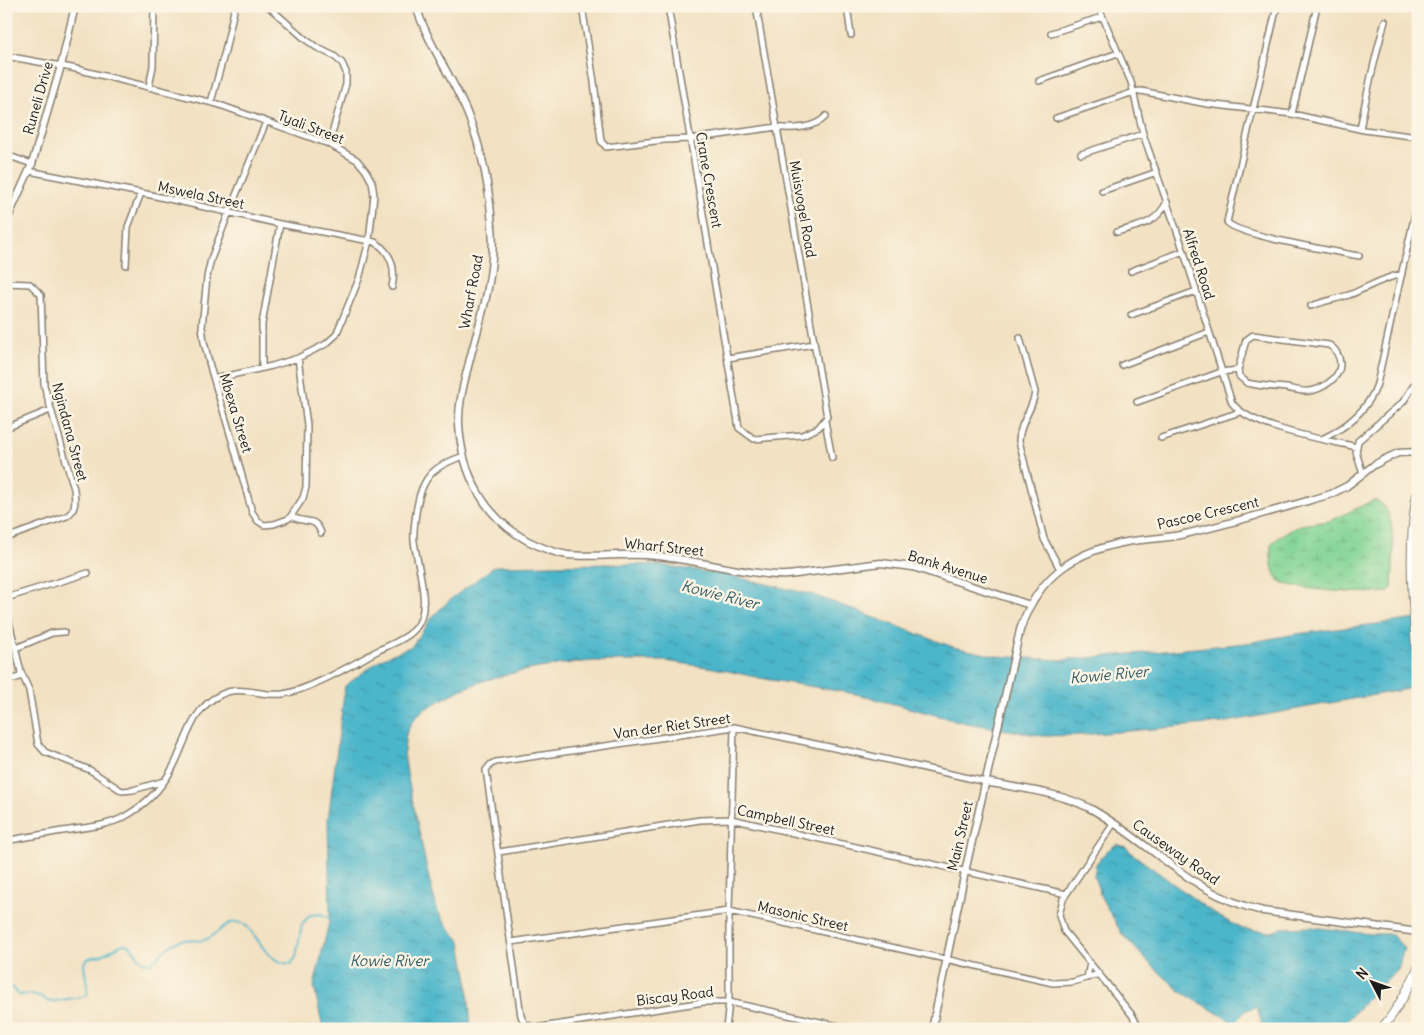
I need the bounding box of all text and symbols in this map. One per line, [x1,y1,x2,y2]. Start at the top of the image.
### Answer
street label: Runeli Drive [19,59,57,137]
street label: Tyali Street [275,106,347,148]
street label: Crane Crescent [692,131,726,230]
street label: Muisvogel Road [786,159,820,259]
street label: Mswela Street [156,177,246,213]
street label: Alfred Road [1179,226,1219,302]
street label: Wharf Road [455,253,487,331]
street label: Mbexa Street [215,371,257,455]
street label: Ngindana Street [48,381,92,484]
street label: Pascoe Crescent [1155,493,1261,533]
street label: Wharf Street [623,534,705,560]
street label: Bank Avenue [906,546,990,588]
water label: Kowie River [680,576,762,614]
water label: Kowie River [1069,661,1151,687]
street label: Van der Riet Street [613,709,732,743]
street label: Main Street [943,799,977,873]
street label: Campbell Street [735,801,837,839]
street label: Causeway Road [1129,815,1223,889]
street label: Masonic Street [756,897,850,935]
water label: Kowie River [350,951,430,970]
north arrow [1346,958,1396,1008]
text: N [1352,964,1372,983]
street label: Biscay Road [635,982,715,1010]

